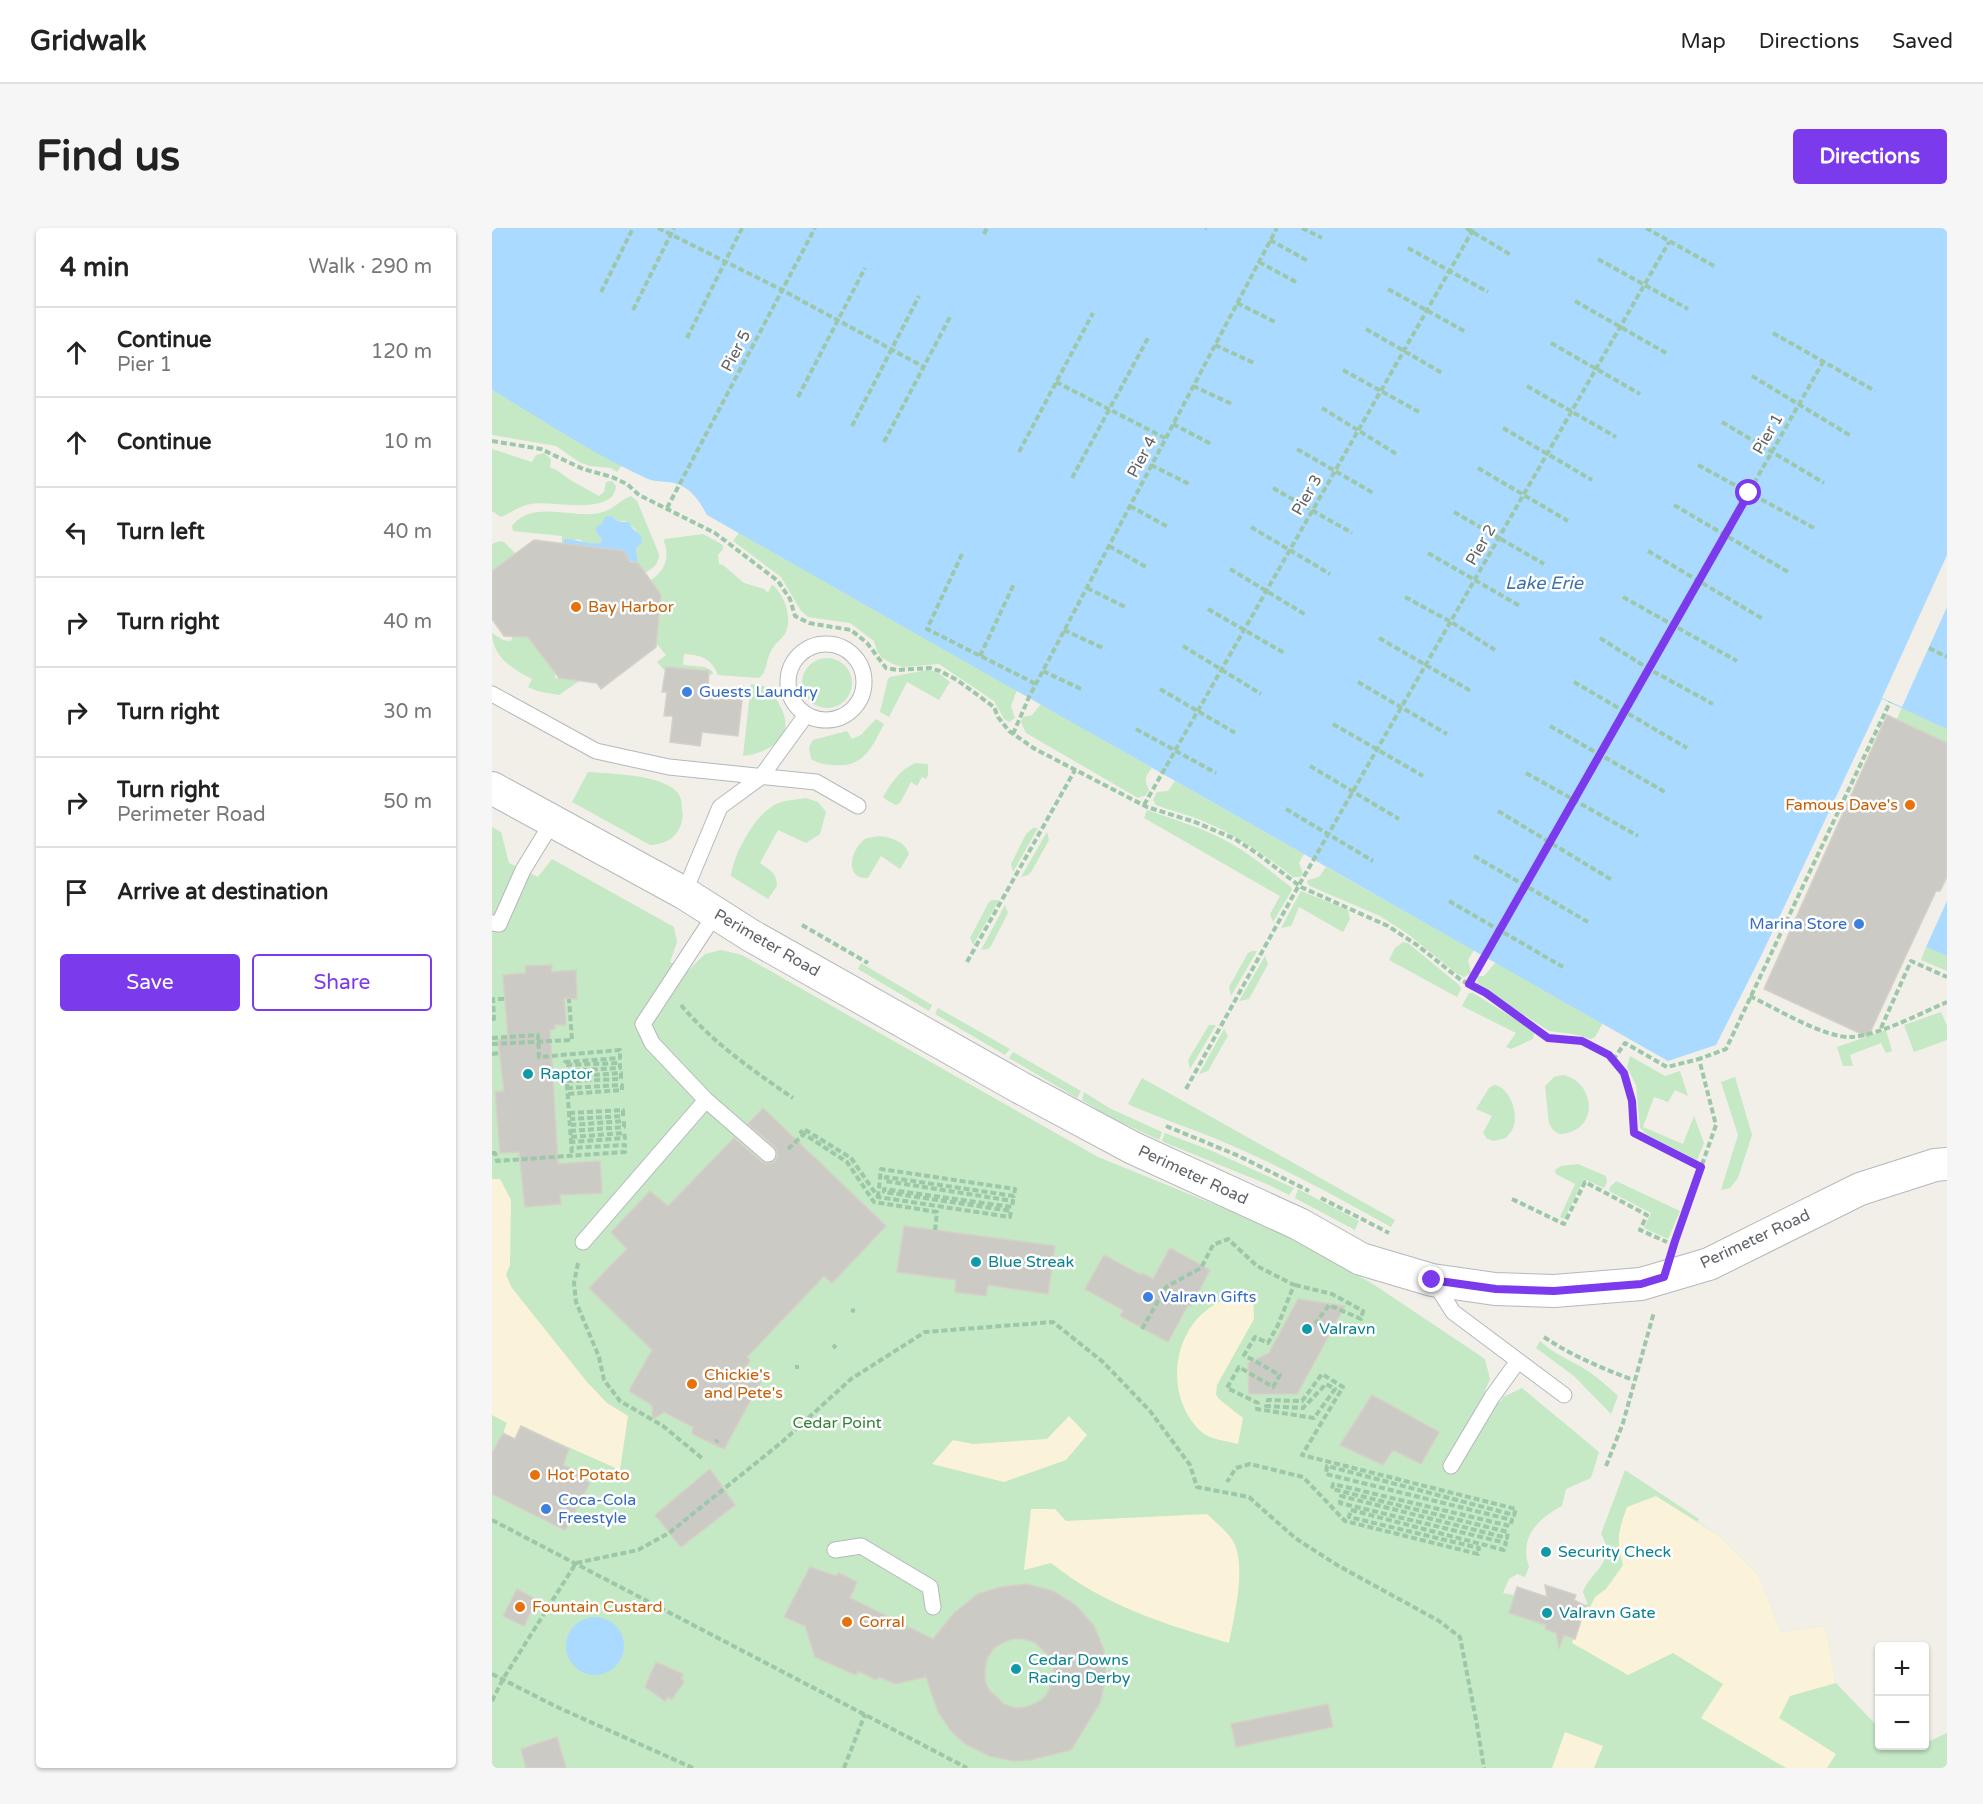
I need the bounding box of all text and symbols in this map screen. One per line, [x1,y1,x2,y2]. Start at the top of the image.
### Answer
text: Gridwalk [30,24,147,58]
text: Map [1680,29,1726,54]
text: Directions [1759,29,1859,54]
text: Saved [1892,29,1953,54]
button: Directions [1793,129,1947,184]
text: Find us [36,131,180,182]
text: 4 min [60,252,129,283]
text: Walk · 290 m [309,255,432,279]
text: Continue [117,327,212,353]
street label: Pier 5 [717,327,755,375]
icon: ahead [60,336,93,369]
text: 120 m [371,340,432,364]
text: Pier 1 [117,353,172,377]
street label: Pier 1 [1748,410,1788,458]
icon: ahead [60,426,93,459]
text: Continue [117,429,212,455]
text: 10 m [383,430,432,454]
street label: Pier 4 [1123,433,1161,481]
street label: Pier 3 [1287,471,1327,519]
route start [1735,479,1761,505]
icon: left [60,516,93,549]
text: Turn left [117,519,205,545]
text: 40 m [383,520,432,544]
street label: Pier 2 [1461,521,1501,569]
water label: Lake Erie [1505,572,1584,594]
place label: Bay Harbor [588,597,675,617]
marker: Bay Harbor [569,600,583,614]
icon: right [60,606,93,639]
text: Turn right [117,609,219,635]
text: 40 m [383,610,432,634]
place label: Guests Laundry [699,682,818,702]
marker: Guests Laundry [680,685,694,699]
icon: right [60,696,93,729]
text: Turn right [117,699,219,725]
text: 30 m [383,700,432,724]
text: Turn right [117,777,219,803]
icon: right [60,786,93,819]
text: 50 m [383,790,432,814]
place label: Famous Dave's [1785,795,1898,815]
marker: Famous Dave's [1903,798,1917,812]
text: Perimeter Road [117,803,266,827]
icon: arrive [60,876,93,909]
text: Arrive at destination [117,879,328,905]
street label: Perimeter Road [710,905,824,981]
place label: Marina Store [1749,914,1847,934]
marker: Marina Store [1852,917,1866,931]
button: Save [60,954,240,1011]
button: Share [252,954,432,1011]
place label: Raptor [540,1064,593,1084]
marker: Raptor [521,1067,535,1081]
street label: Perimeter Road [1135,1141,1251,1209]
street label: Perimeter Road [1697,1205,1813,1273]
place label: Blue Streak [988,1252,1074,1272]
marker: Blue Streak [969,1255,983,1269]
route end [1418,1266,1444,1292]
place label: Valravn Gifts [1160,1287,1256,1307]
marker: Valravn Gifts [1141,1290,1155,1304]
place label: Valravn [1319,1319,1375,1339]
marker: Valravn [1300,1322,1314,1336]
place label: Chickie's and Pete's [704,1365,783,1403]
marker: Chickie's and Pete's [685,1377,699,1391]
park label: Cedar Point [792,1413,882,1433]
place label: Hot Potato [547,1465,630,1485]
marker: Hot Potato [528,1468,542,1482]
place label: Coca-Cola Freestyle [558,1490,636,1528]
marker: Coca-Cola Freestyle [539,1502,553,1516]
place label: Security Check [1558,1542,1672,1562]
marker: Security Check [1539,1545,1553,1559]
place label: Fountain Custard [532,1597,663,1617]
marker: Fountain Custard [513,1600,527,1614]
place label: Valravn Gate [1559,1603,1656,1623]
marker: Valravn Gate [1540,1606,1554,1620]
place label: Corral [859,1612,905,1632]
marker: Corral [840,1615,854,1629]
map controls [1875,1642,1929,1750]
button: + [1875,1642,1929,1696]
place label: Cedar Downs Racing Derby [1028,1650,1131,1688]
marker: Cedar Downs Racing Derby [1009,1662,1023,1676]
button: − [1875,1696,1929,1750]

